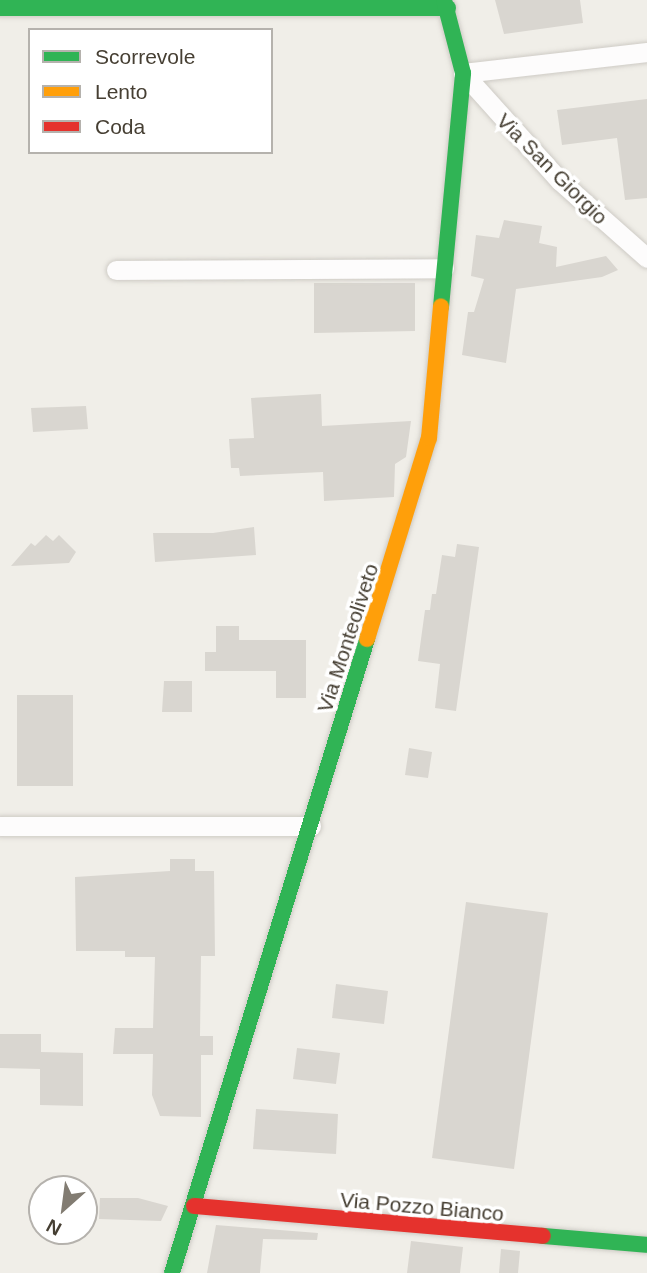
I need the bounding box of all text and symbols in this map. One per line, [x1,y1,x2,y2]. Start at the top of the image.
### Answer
legend [28,28,273,154]
text: Scorrevole [95,45,195,68]
text: Lento [95,80,148,103]
street label: Via San Giorgio [491,108,613,230]
text: Coda [95,115,145,138]
street label: Via Monteoliveto [312,560,384,716]
north arrow [28,1175,98,1245]
street label: Via Pozzo Bianco [339,1187,505,1227]
text: N [43,1215,65,1240]

